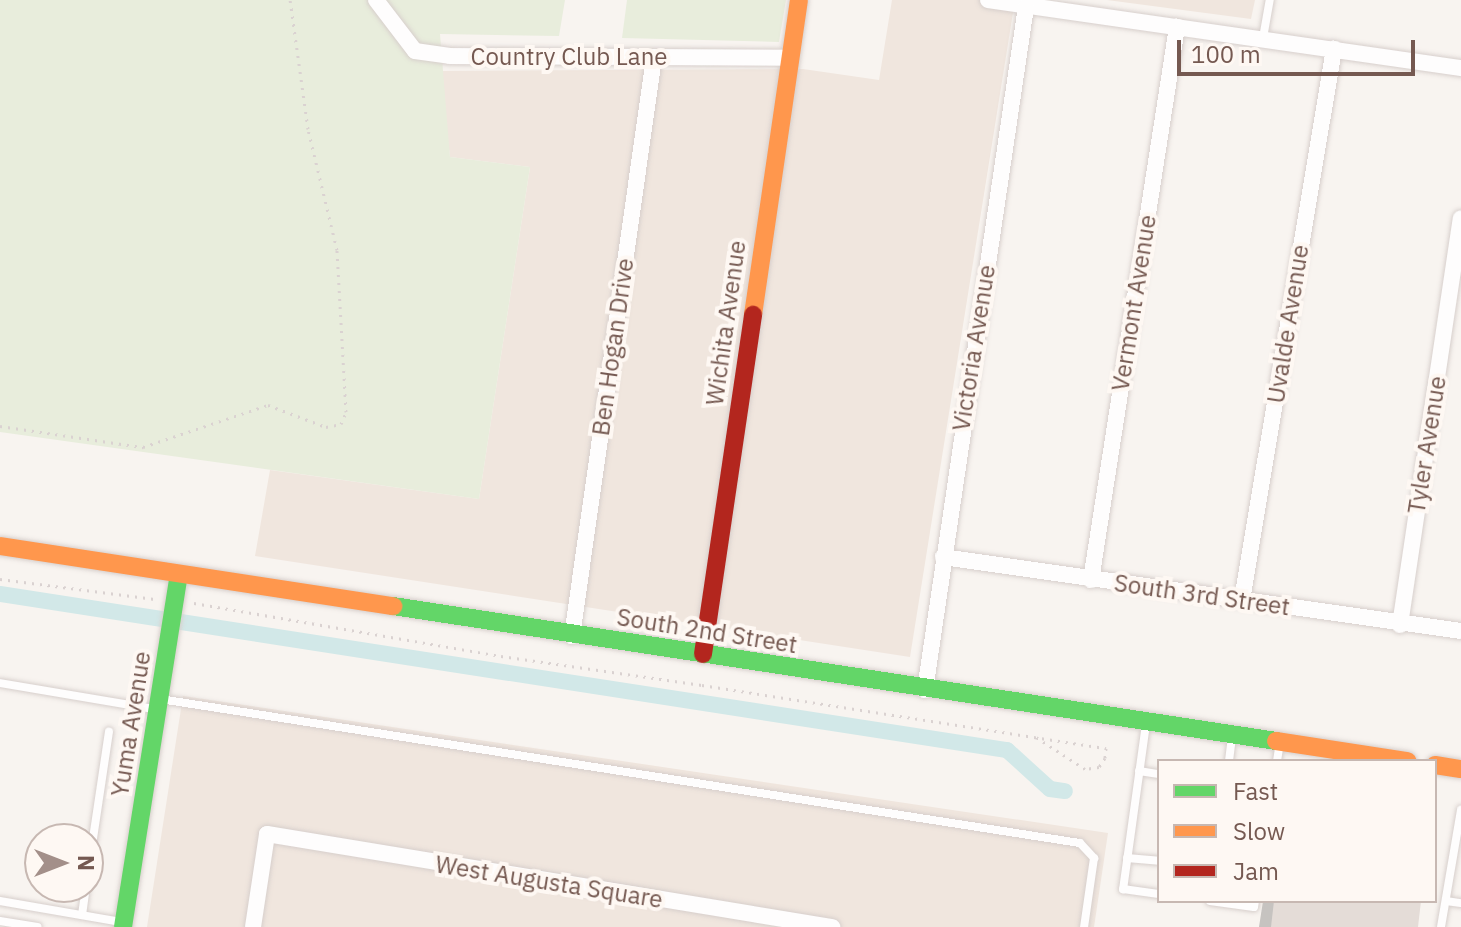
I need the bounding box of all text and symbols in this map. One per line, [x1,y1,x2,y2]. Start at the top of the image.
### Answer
scale bar [1181,24,1419,74]
text: 100 m [1191,38,1261,70]
street label: Country Club Lane [471,43,667,71]
street label: Vermont Avenue [1106,213,1162,393]
street label: Wichita Avenue [700,239,752,407]
street label: Uvalde Avenue [1261,243,1315,405]
street label: Ben Hogan Drive [586,256,640,438]
street label: Victoria Avenue [947,263,1001,433]
street label: Tyler Avenue [1402,374,1452,516]
street label: South 3rd Street [1112,568,1292,622]
street label: South 2nd Street [615,603,799,659]
street label: Yuma Avenue [105,649,157,799]
legend [1157,759,1437,903]
text: Fast [1233,775,1278,807]
text: Slow [1233,815,1285,847]
north arrow [24,823,104,903]
street label: West Augusta Square [433,850,665,914]
text: N [72,855,101,871]
text: Jam [1233,855,1279,887]

